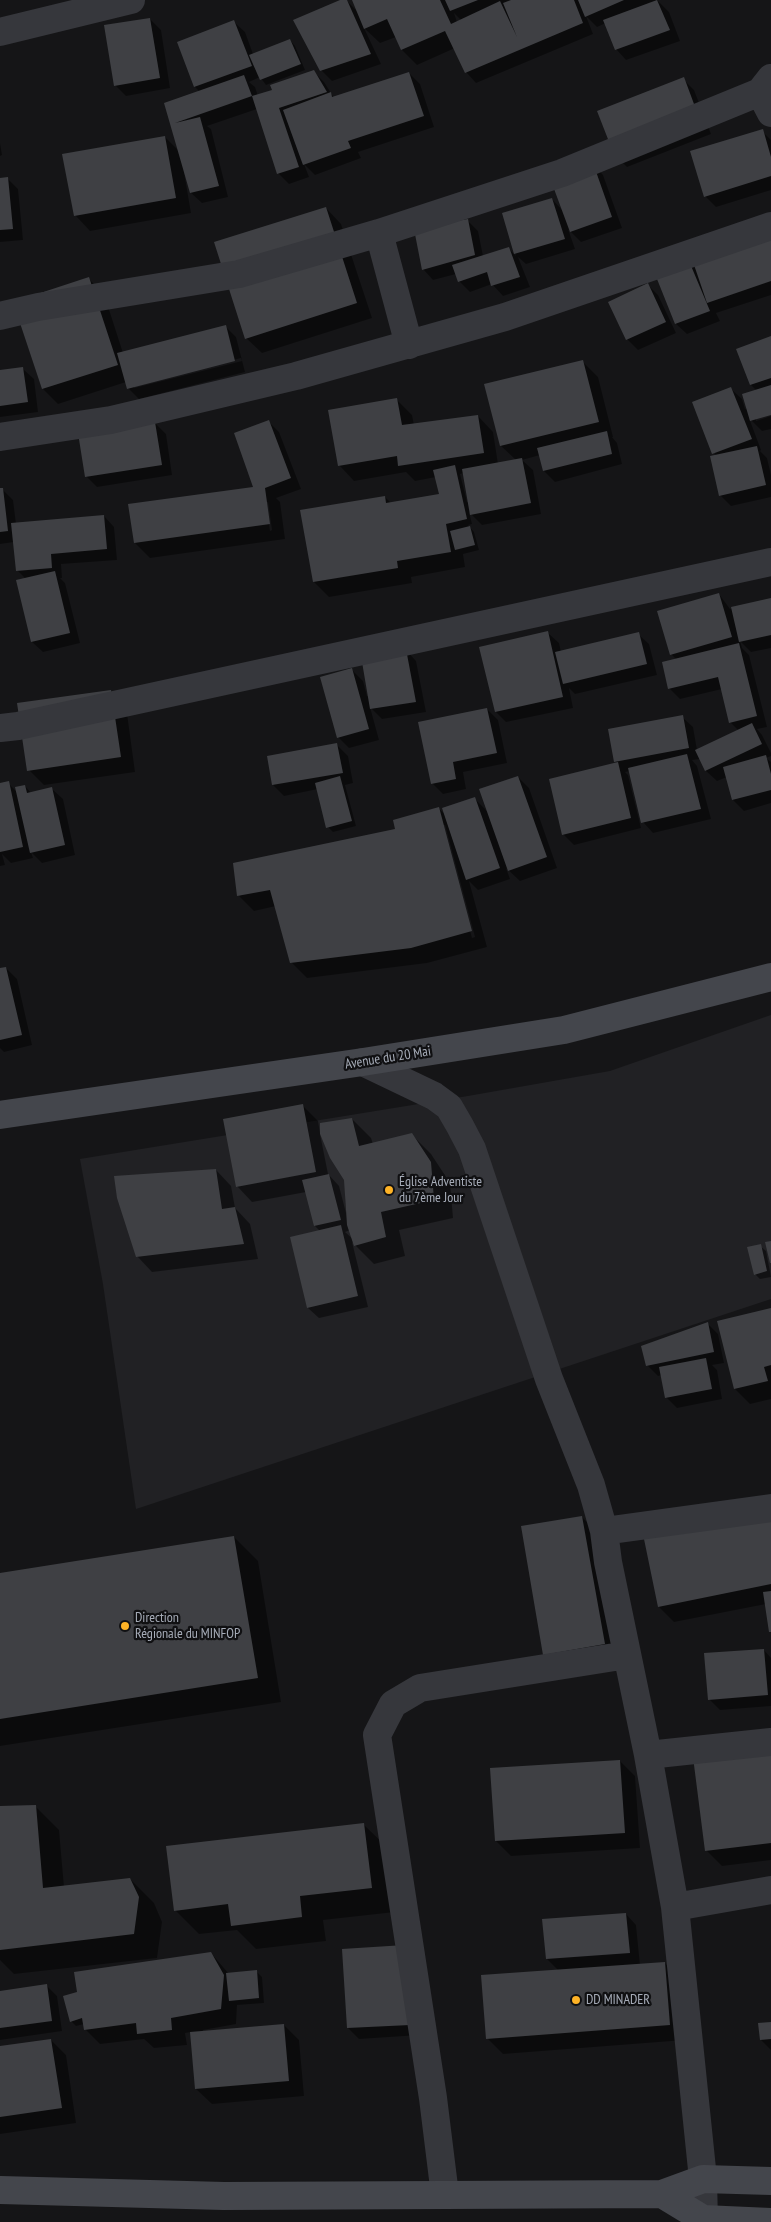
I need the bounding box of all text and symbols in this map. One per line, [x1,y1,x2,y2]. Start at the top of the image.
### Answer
street label: Avenue du 20 Mai [344,1043,432,1073]
place label: Église Adventiste du 7ème Jour [399,1174,482,1206]
marker: Église Adventiste du 7ème Jour [383,1184,395,1196]
place label: Direction Régionale du MINFOP [135,1610,240,1642]
marker: Direction Régionale du MINFOP [119,1620,131,1632]
place label: DD MINADER [586,1992,650,2008]
marker: DD MINADER [570,1994,582,2006]

